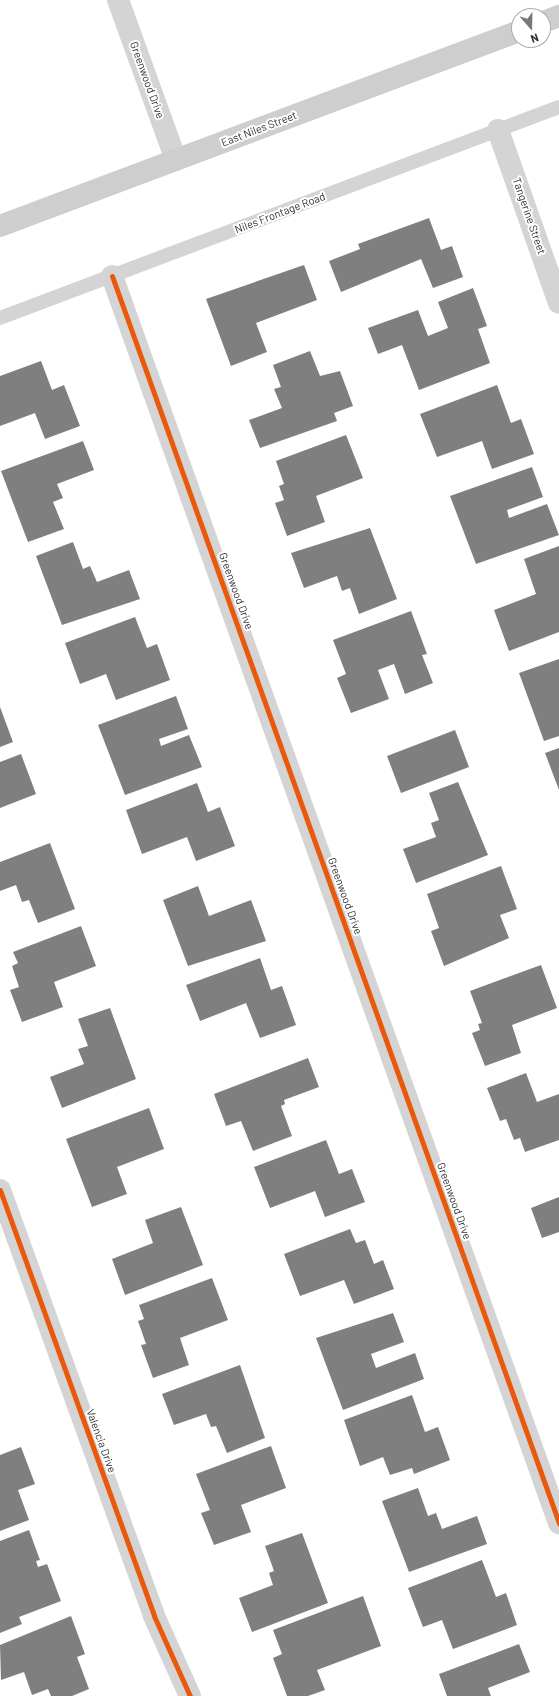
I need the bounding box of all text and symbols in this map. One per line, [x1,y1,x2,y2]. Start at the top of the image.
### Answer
north arrow [511,8,551,48]
text: N [529,31,541,46]
street label: Greenwood Drive [127,40,167,120]
street label: East Niles Street [219,109,299,149]
street label: Tangerine Street [510,176,548,256]
street label: Niles Frontage Road [233,190,327,236]
street label: Greenwood Drive [216,551,256,631]
street label: Greenwood Drive [325,856,365,936]
street label: Greenwood Drive [434,1161,474,1241]
street label: Valencia Drive [83,1407,119,1475]

